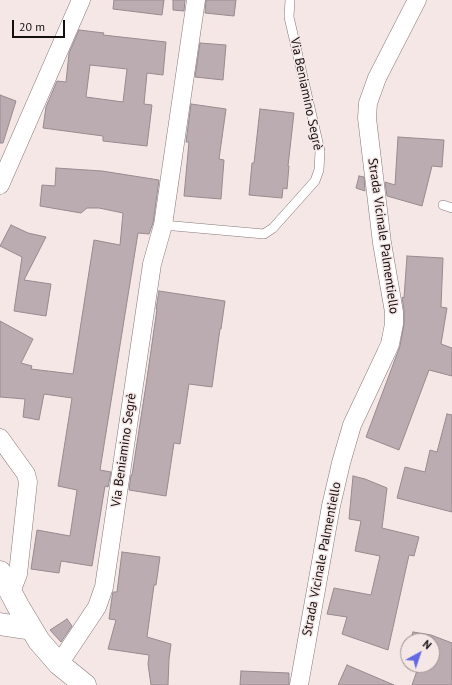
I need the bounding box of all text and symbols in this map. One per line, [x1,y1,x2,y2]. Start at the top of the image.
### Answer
scale bar [14,12,67,38]
text: 20 m [19,19,45,34]
street label: Via Beniamino Segrè [286,36,326,152]
street label: Strada Vicinale Palmentiello [364,157,402,315]
street label: Via Beniamino Segrè [108,392,140,508]
street label: Strada Vicinale Palmentiello [299,480,345,638]
north arrow [400,633,440,673]
text: N [420,637,434,652]

